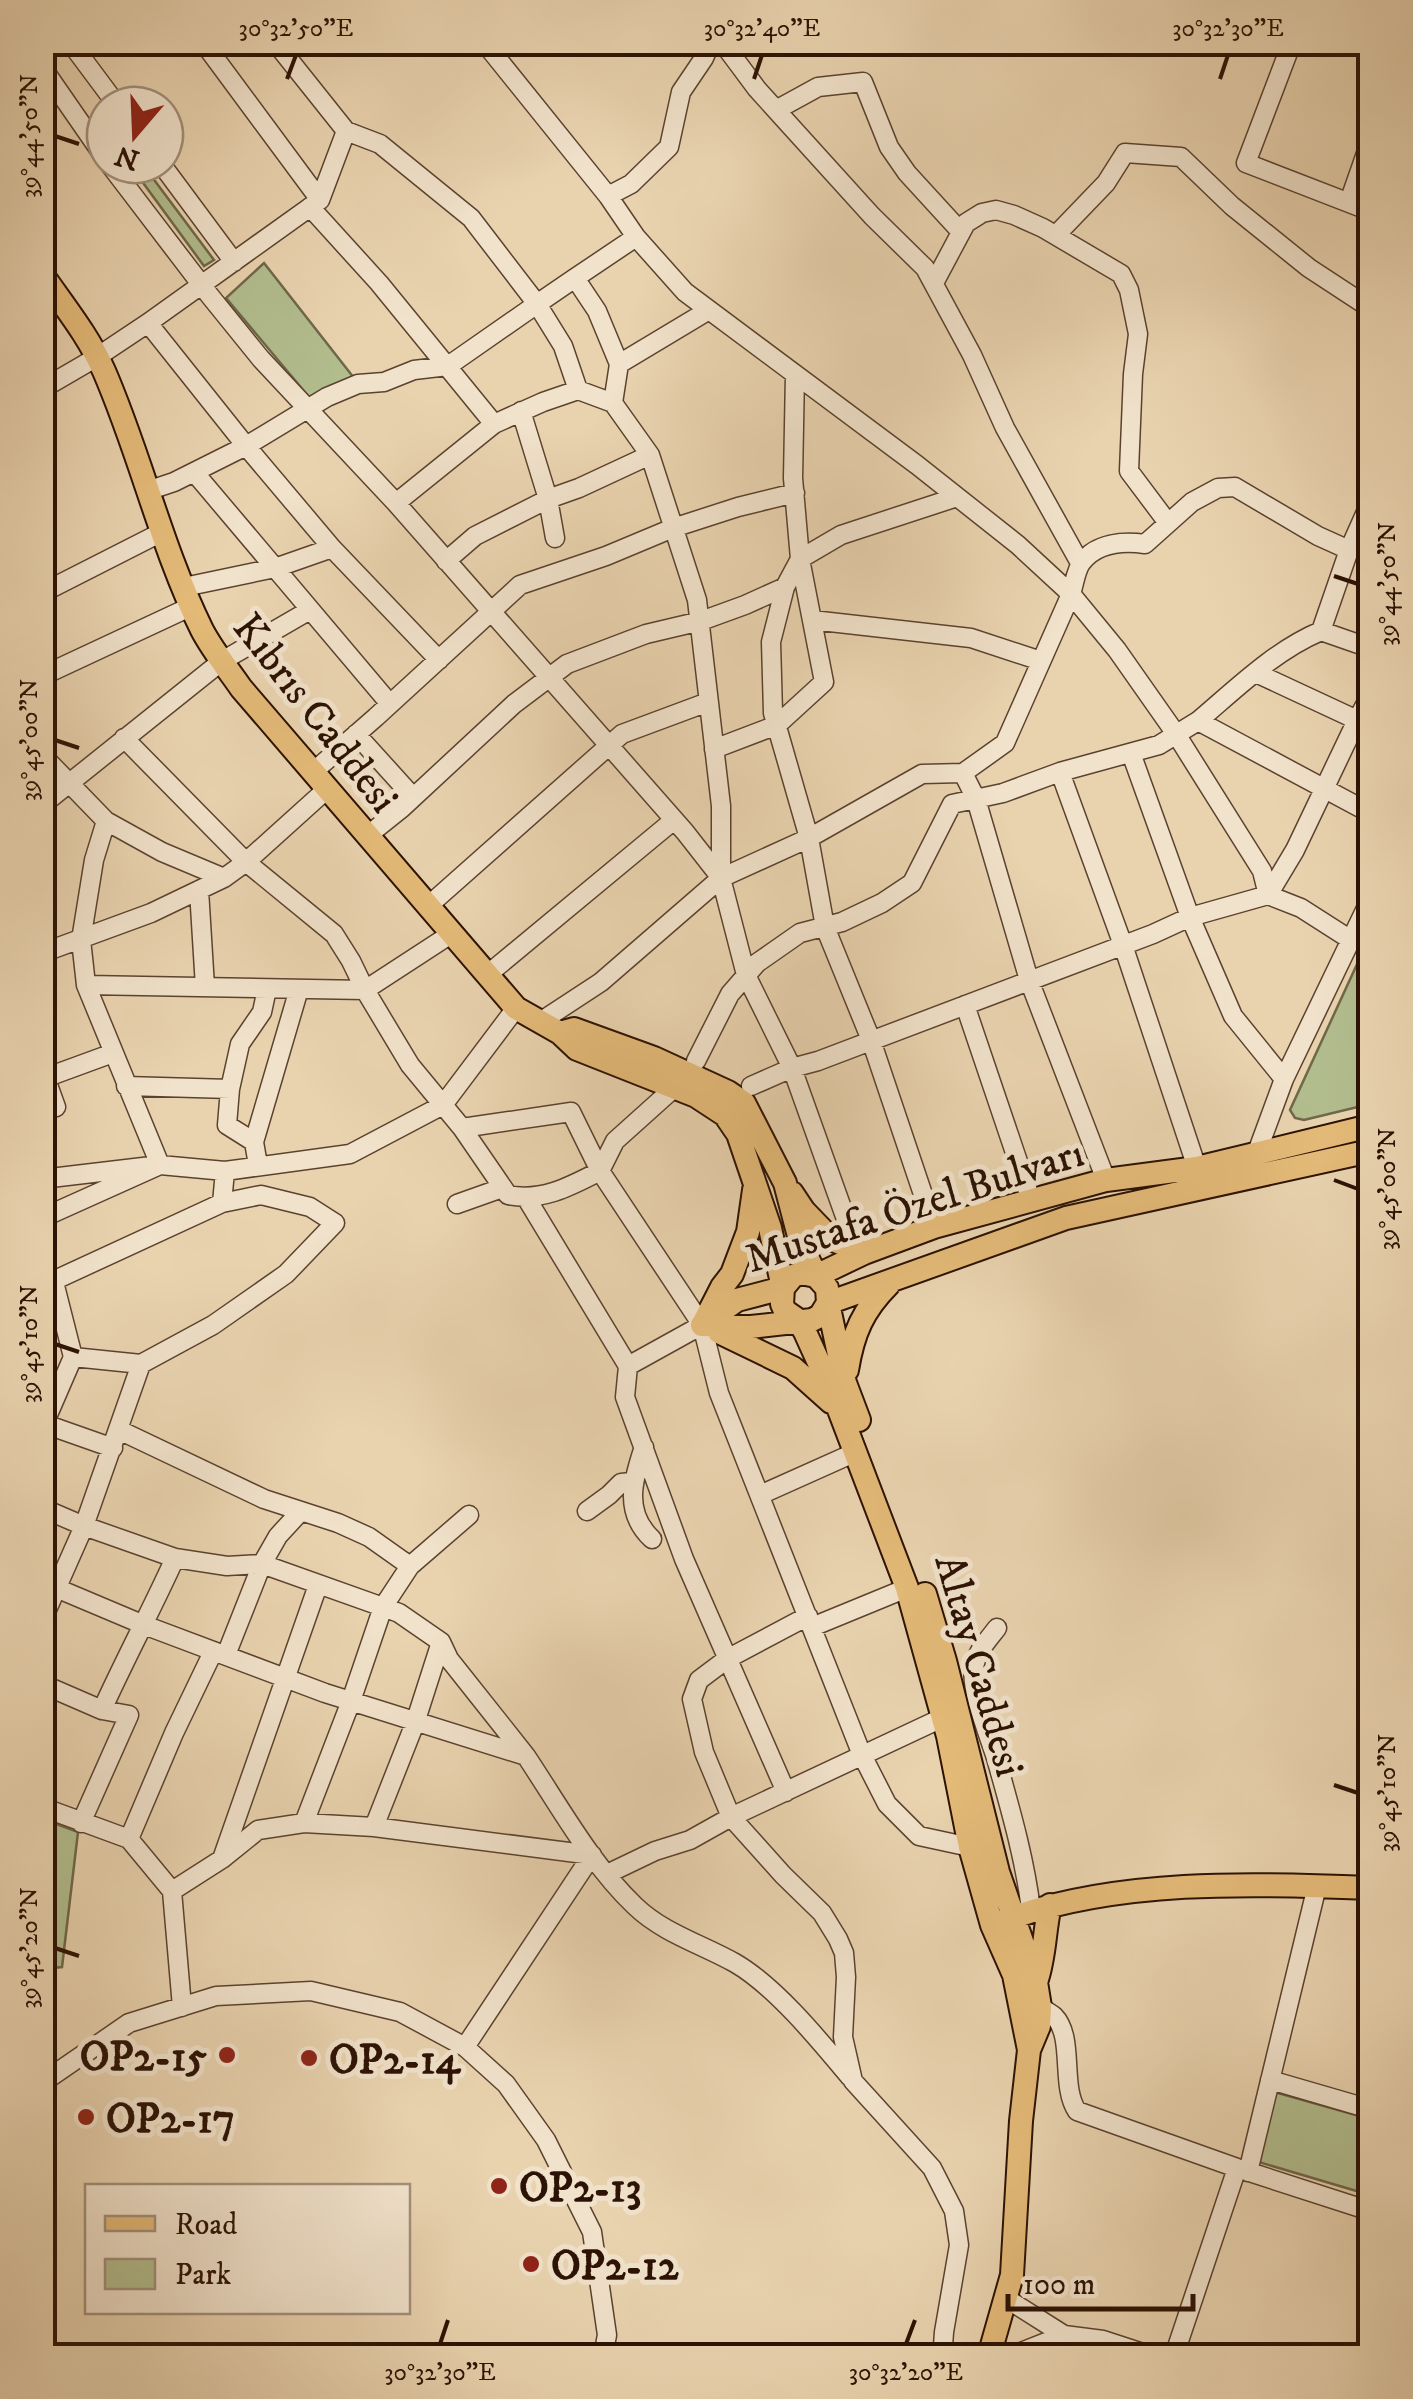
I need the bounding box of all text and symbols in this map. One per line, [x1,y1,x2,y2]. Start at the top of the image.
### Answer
text: 30°32'50"E [239,13,353,44]
text: 30°32'40"E [704,13,820,44]
text: 30°32'30"E [1172,13,1284,44]
text: 39°44'50"N [14,74,45,198]
north arrow [85,85,185,185]
text: N [111,137,144,178]
text: 39°44'50"N [1372,522,1403,646]
street label: Kıbrıs Caddesi [220,604,409,824]
text: 39°45'00"N [14,679,45,801]
street label: Mustafa Özel Bulvarı [739,1128,1091,1286]
text: 39°45'00"N [1372,1128,1403,1250]
text: 39°45'10"N [14,1285,45,1403]
street label: Altay Caddesi [922,1549,1035,1783]
text: 39°45'10"N [1372,1734,1403,1852]
text: 39°45'20"N [14,1887,45,2009]
place label: OP2-15 [80,2032,207,2084]
place label: OP2-14 [329,2035,462,2087]
marker: OP2-15 [216,2044,238,2066]
marker: OP2-14 [298,2047,320,2069]
place label: OP2-17 [106,2094,235,2146]
marker: OP2-17 [75,2106,97,2128]
place label: OP2-13 [519,2163,641,2215]
marker: OP2-13 [488,2175,510,2197]
legend [85,2184,410,2314]
text: Road [175,2207,237,2244]
place label: OP2-12 [551,2241,679,2293]
scale bar [1008,2249,1193,2311]
marker: OP2-12 [520,2253,542,2275]
text: Park [175,2257,231,2294]
text: 100 m [1023,2267,1095,2304]
text: 30°32'30"E [384,2357,496,2388]
text: 30°32'20"E [849,2357,963,2388]

